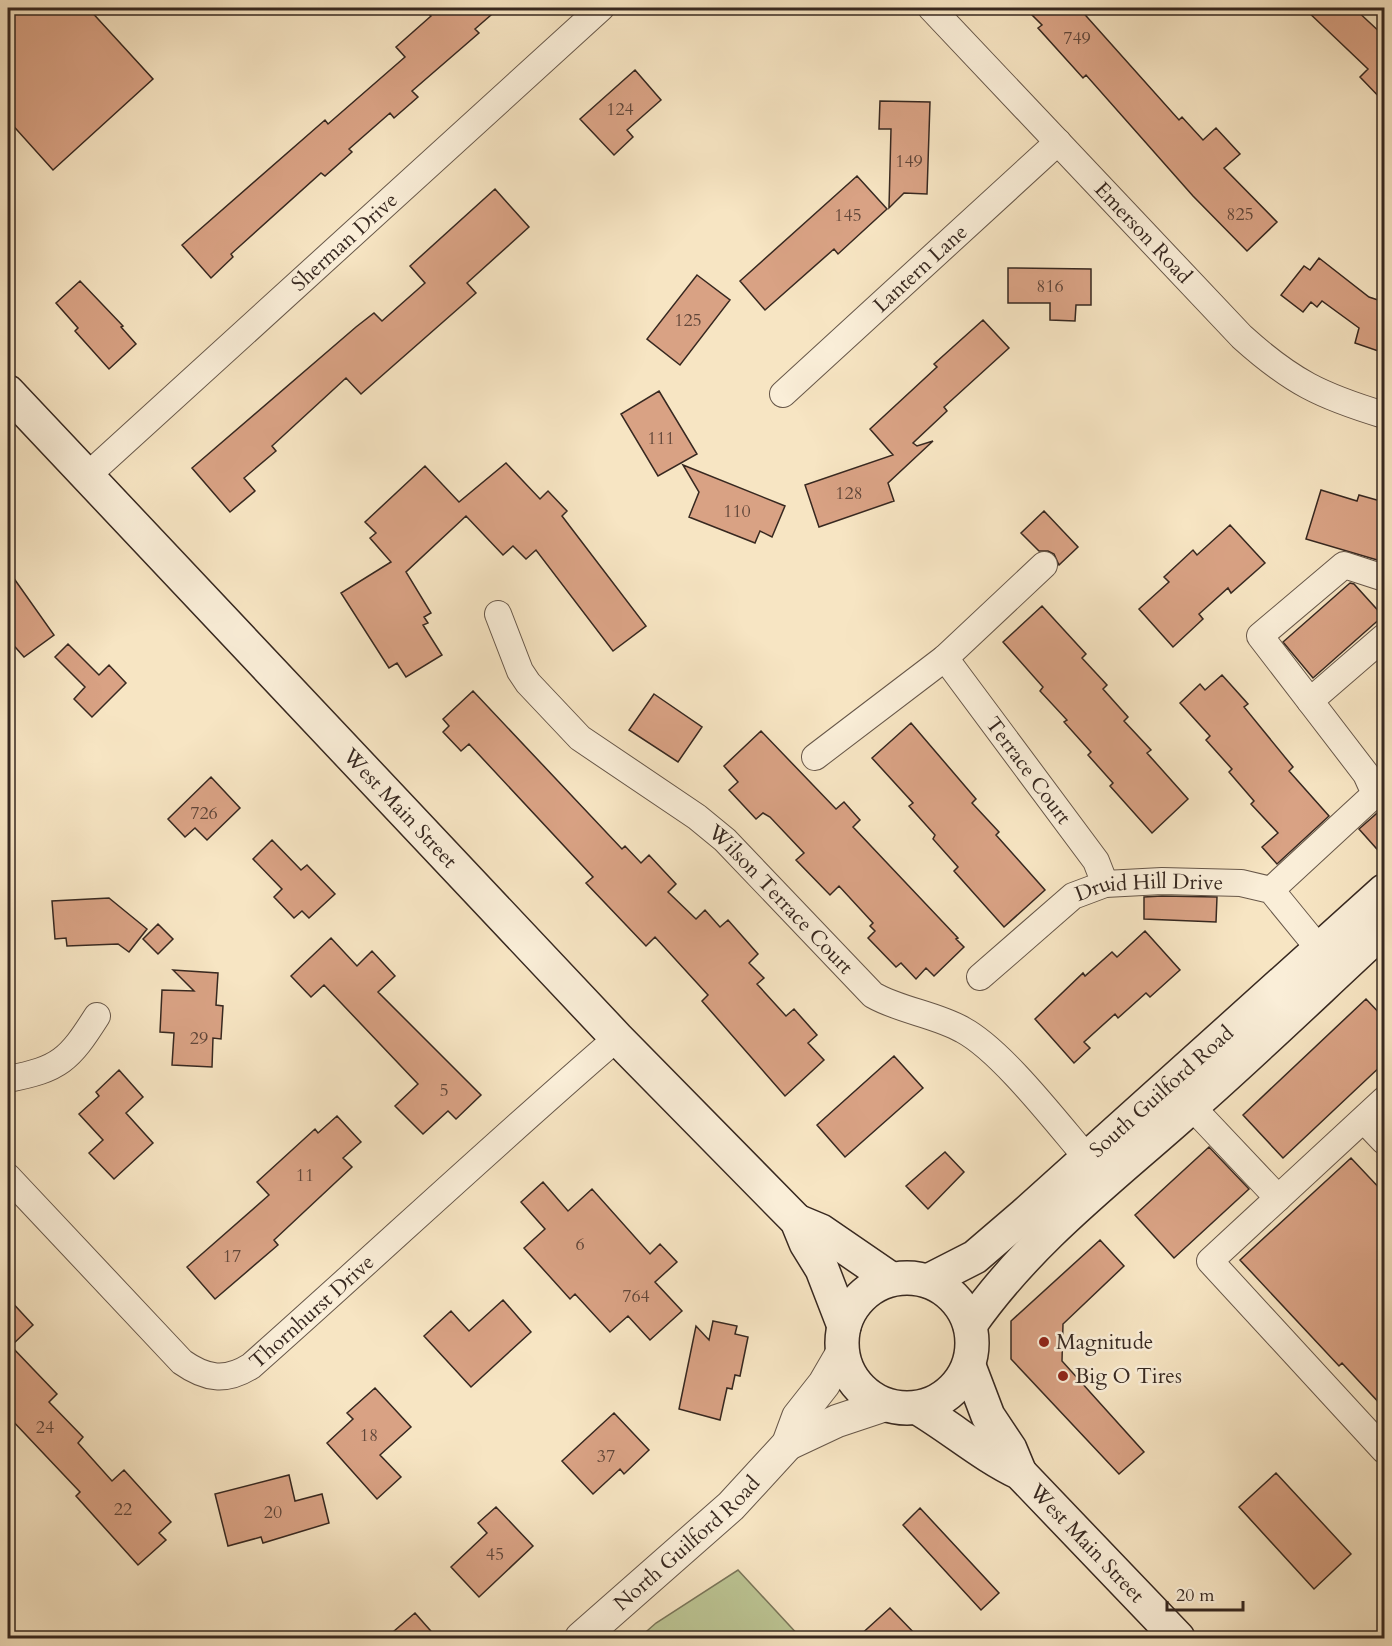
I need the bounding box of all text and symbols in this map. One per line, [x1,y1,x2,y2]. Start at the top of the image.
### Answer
house number: 749 [1063,26,1091,51]
house number: 124 [606,97,634,122]
house number: 149 [895,149,923,174]
street label: Emerson Road [1088,176,1198,290]
street label: Sherman Drive [285,186,404,298]
house number: 825 [1226,202,1254,227]
house number: 145 [834,203,862,228]
street label: Lantern Lane [867,218,974,319]
house number: 816 [1036,274,1064,299]
house number: 125 [674,308,702,333]
house number: 111 [647,426,675,451]
house number: 128 [835,481,863,506]
house number: 110 [723,499,751,524]
street label: Terrace Court [979,711,1078,831]
street label: West Main Street [336,741,464,875]
house number: 726 [190,801,218,826]
street label: Wilson Terrace Court [701,817,860,981]
street label: Druid Hill Drive [1071,867,1224,909]
street label: South Guilford Road [1083,1019,1240,1165]
house number: 29 [190,1026,208,1051]
house number: 5 [439,1078,449,1103]
house number: 11 [296,1163,314,1188]
house number: 6 [575,1232,585,1257]
house number: 17 [223,1244,241,1269]
street label: Thornhurst Drive [243,1248,381,1376]
house number: 764 [622,1284,650,1309]
place label: Magnitude [1056,1328,1153,1357]
marker: Magnitude [1037,1335,1051,1349]
place label: Big O Tires [1075,1362,1182,1391]
marker: Big O Tires [1056,1369,1070,1383]
house number: 24 [36,1415,54,1440]
house number: 18 [360,1423,378,1448]
house number: 37 [597,1444,615,1469]
street label: North Guilford Road [608,1470,767,1618]
street label: West Main Street [1022,1477,1151,1610]
house number: 22 [114,1497,132,1522]
house number: 20 [264,1500,282,1525]
house number: 45 [486,1542,504,1567]
scale bar [1167,1574,1244,1612]
text: 20 m [1176,1583,1215,1608]

